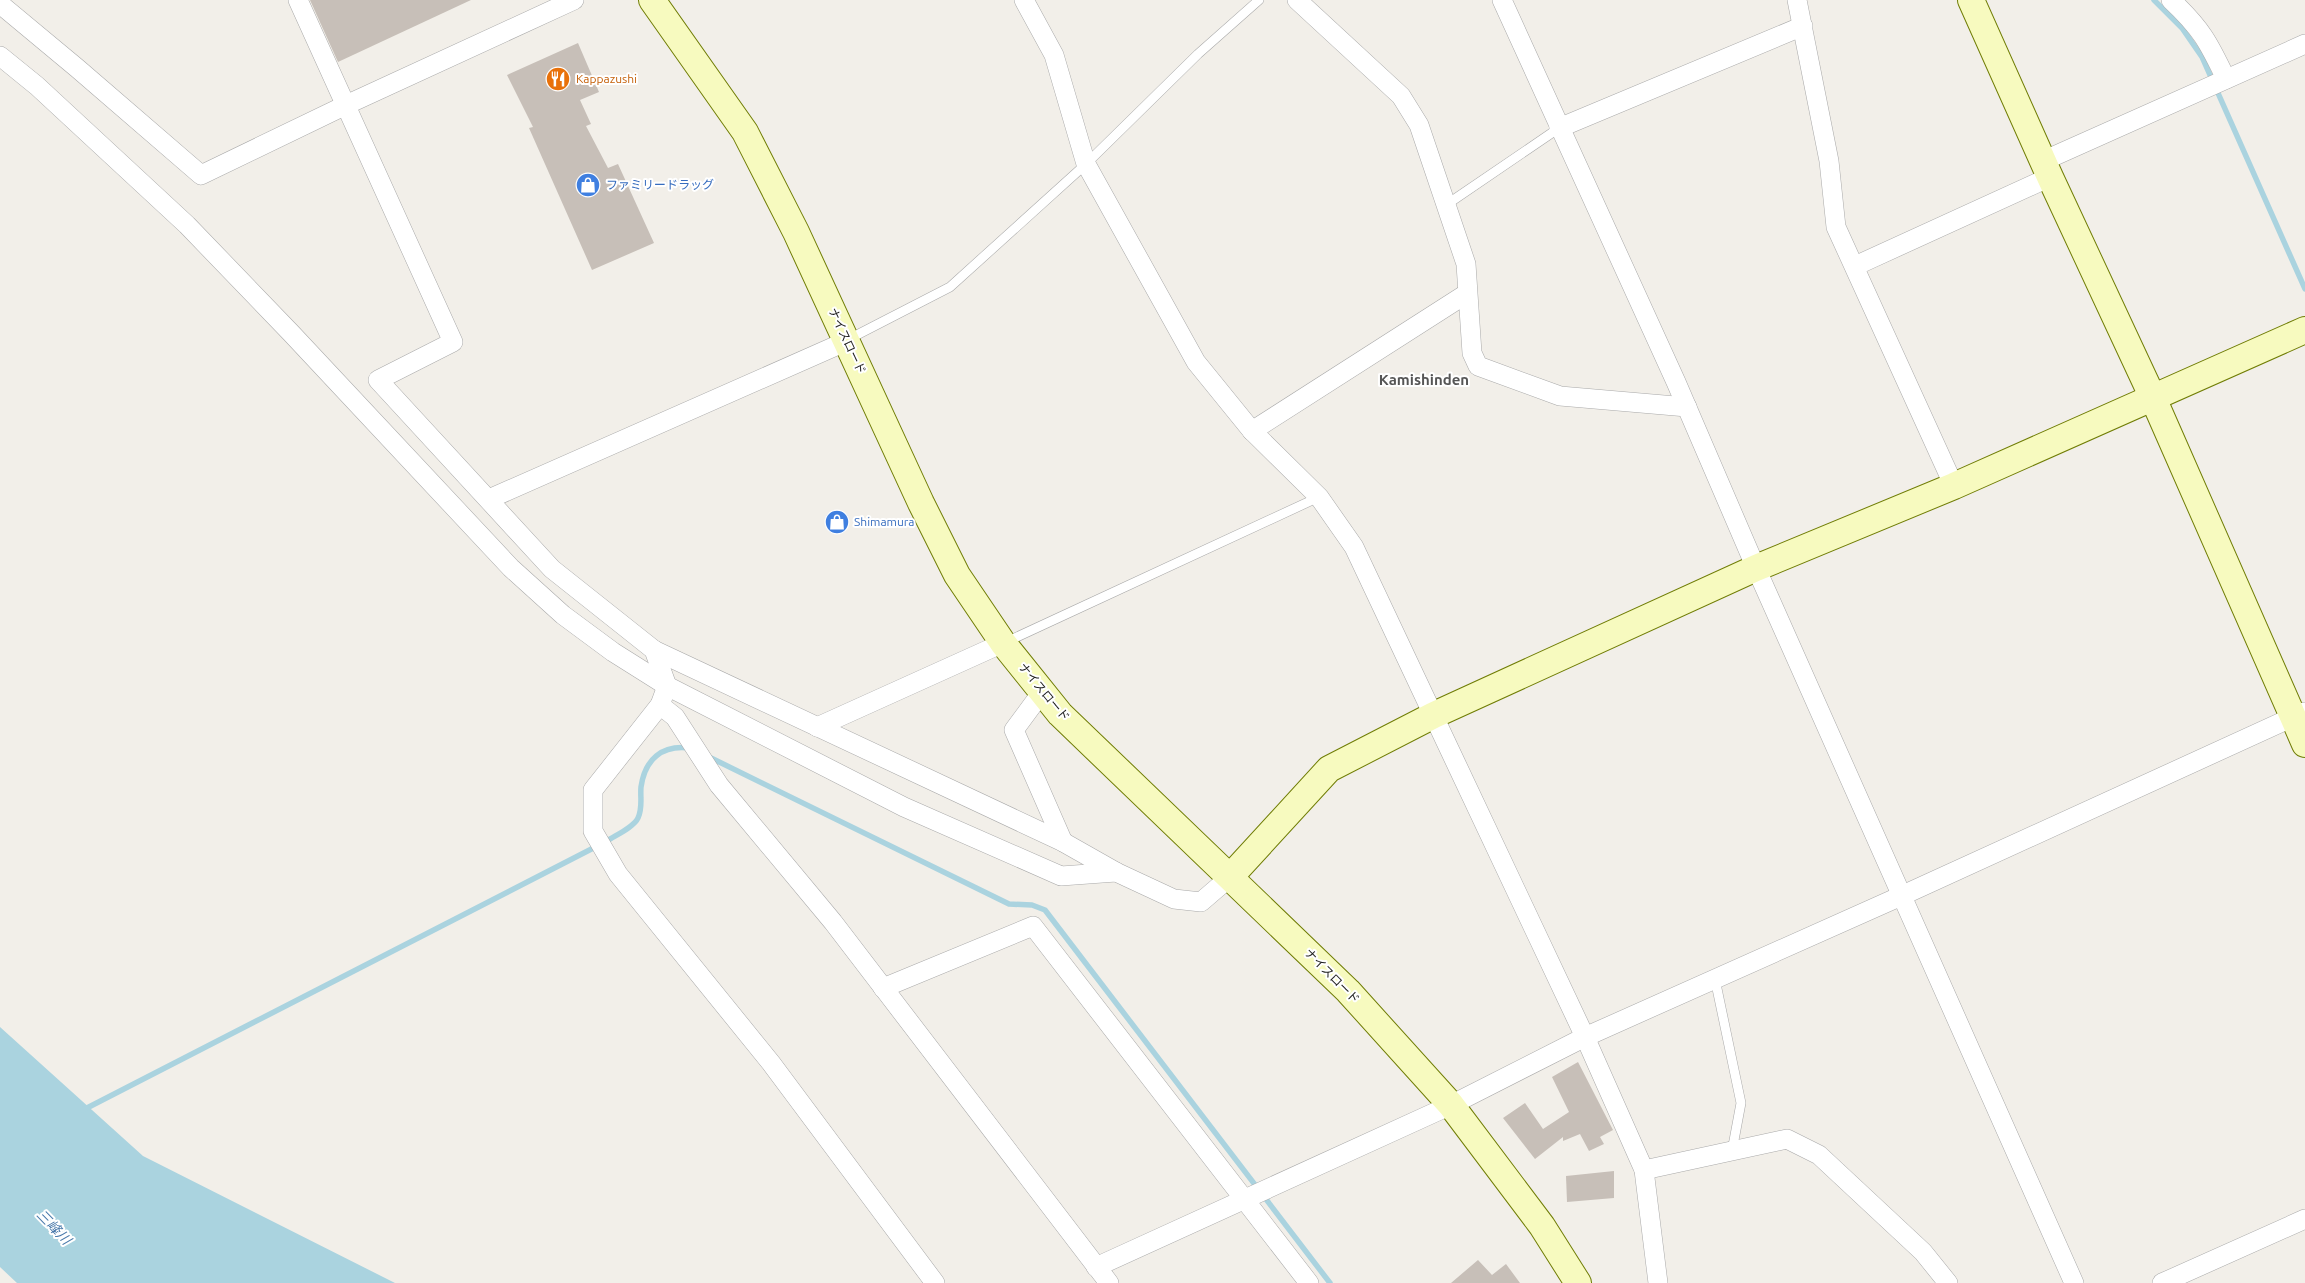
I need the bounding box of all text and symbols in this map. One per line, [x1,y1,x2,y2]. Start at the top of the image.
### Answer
restaurant icon: Kappazushi [545,66,571,92]
place label: Kappazushi [576,72,637,85]
shop icon: ファミリードラッグ [575,172,601,198]
place label: ファミリードラッグ [606,178,714,191]
street label: ナイスロード [826,306,868,376]
district label: Kamishinden [1379,371,1469,388]
shop icon: Shimamura [824,509,850,535]
place label: Shimamura [854,515,915,528]
street label: ナイスロード [1016,660,1072,723]
street label: ナイスロード [1302,946,1362,1006]
water label: 三峰川 [34,1206,76,1249]

